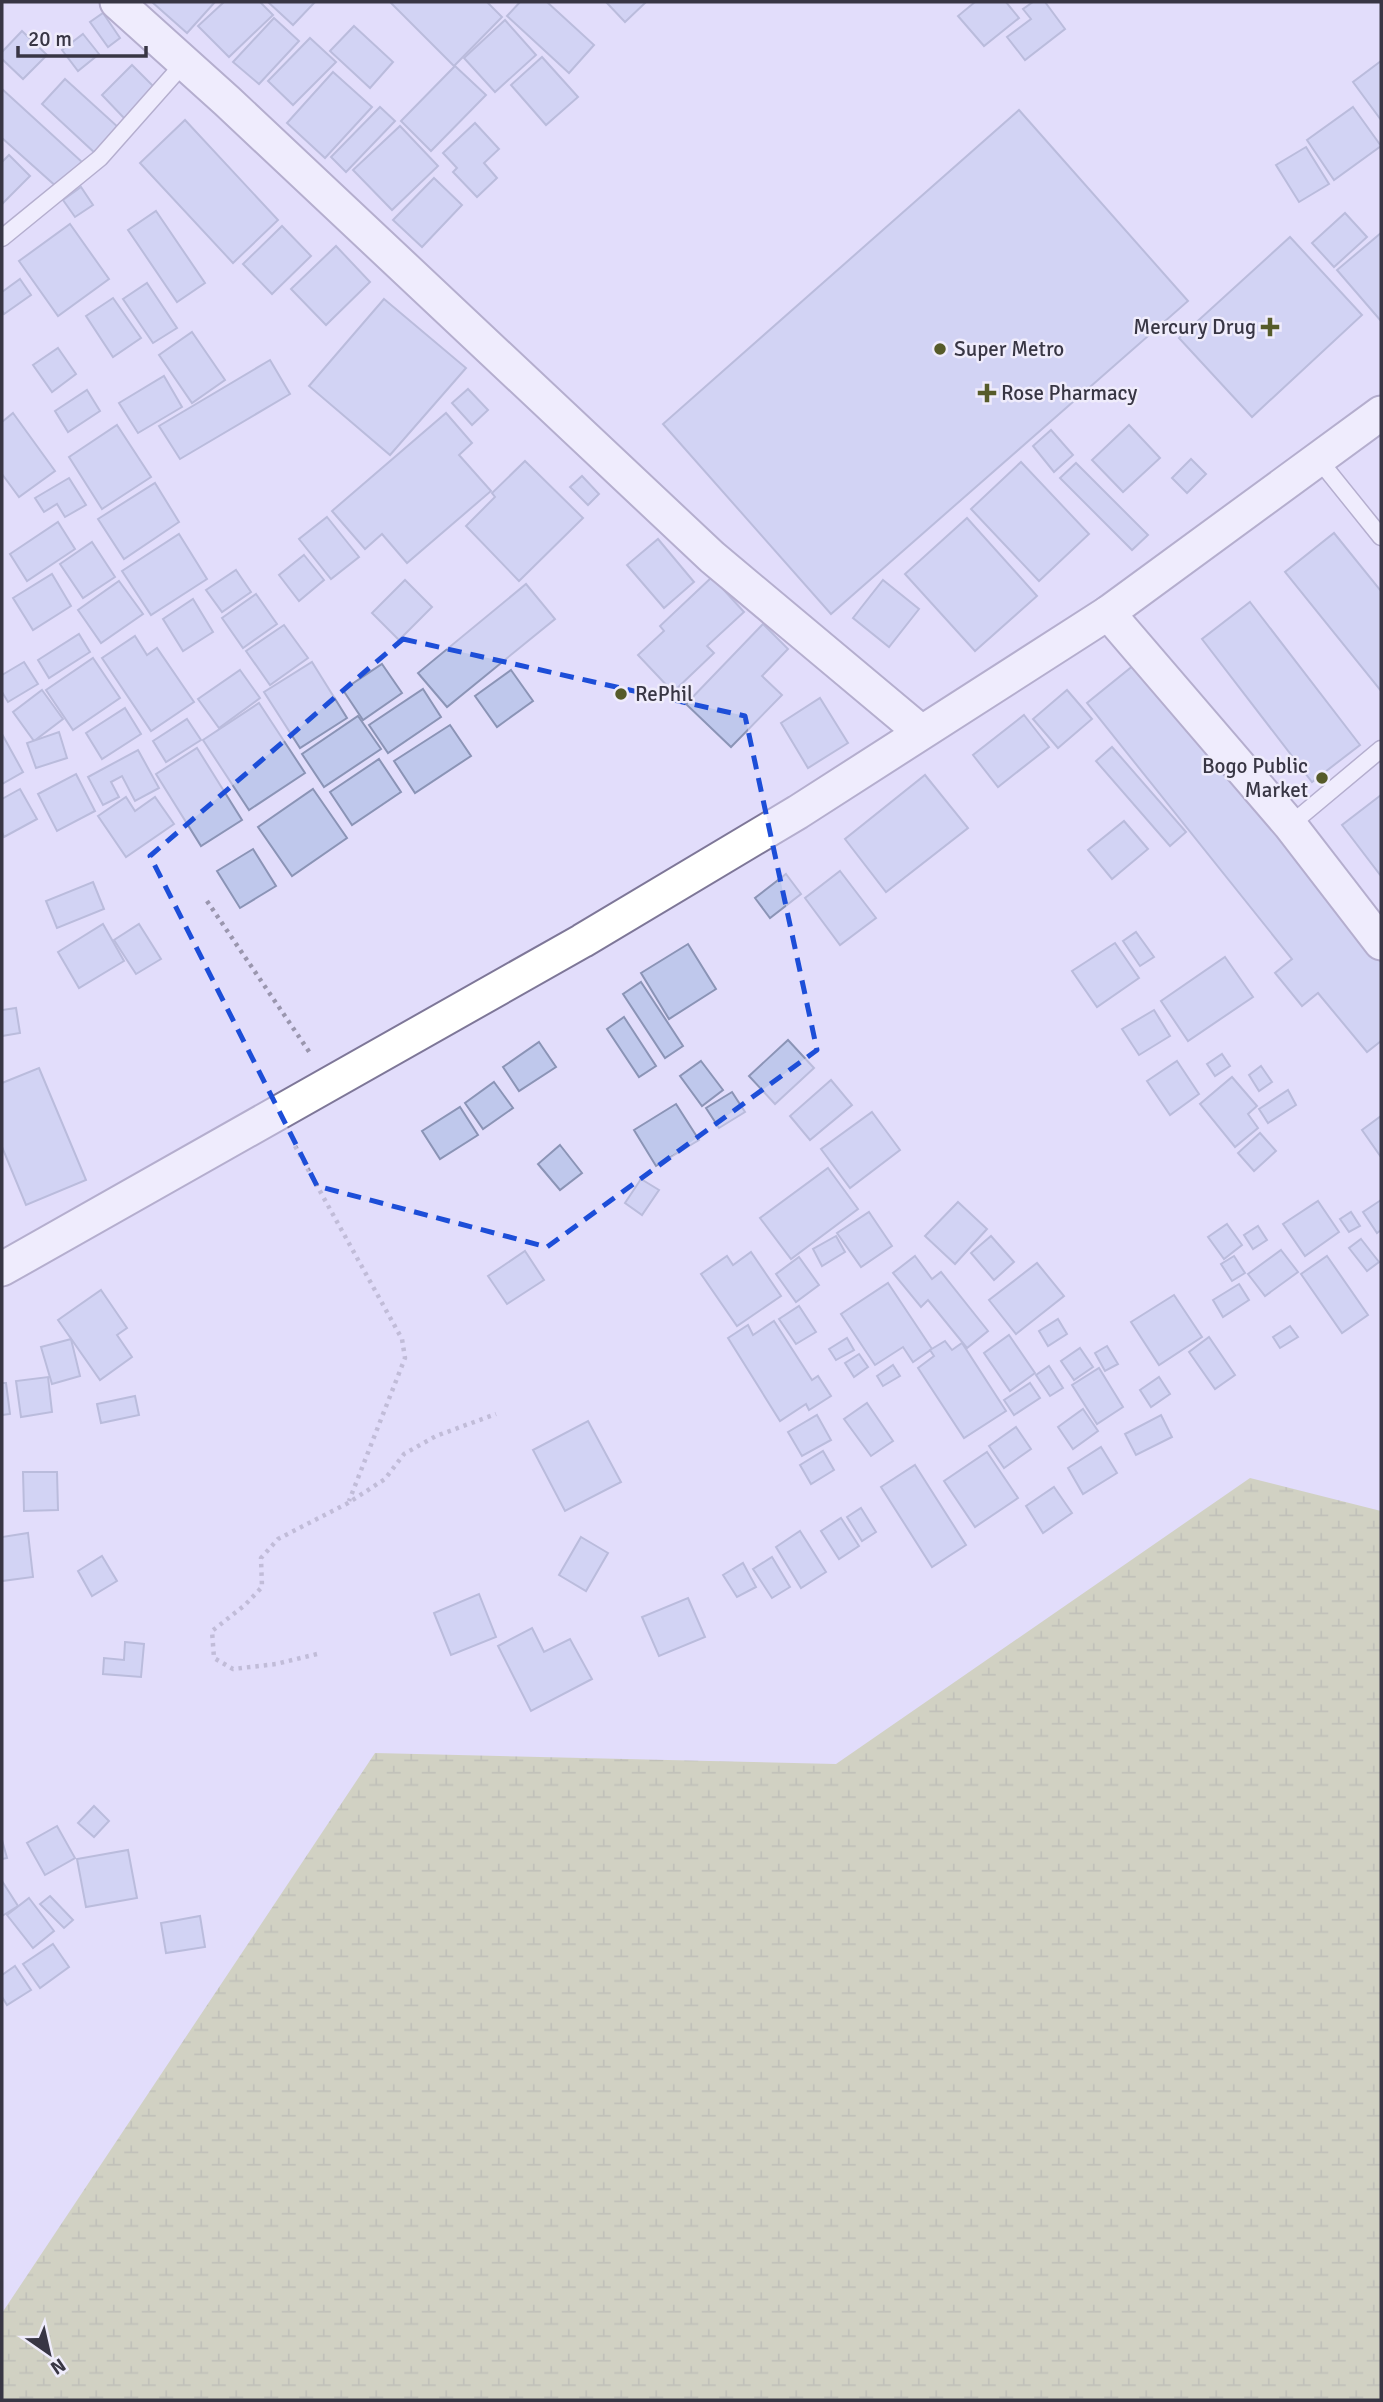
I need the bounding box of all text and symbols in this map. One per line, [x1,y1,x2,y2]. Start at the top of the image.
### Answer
scale bar [18,14,145,58]
text: 20 m [28,26,72,52]
place label: Mercury Drug [1133,314,1256,340]
marker: Mercury Drug [1262,319,1278,335]
place label: Super Metro [954,336,1064,362]
marker: Super Metro [932,341,948,357]
place label: Rose Pharmacy [1001,380,1137,406]
marker: Rose Pharmacy [979,385,995,401]
place label: RePhil [635,681,693,707]
marker: RePhil [613,686,629,702]
place label: Bogo Public Market [1202,753,1308,803]
marker: Bogo Public Market [1314,770,1330,786]
north arrow [14,2318,84,2388]
text: N [46,2353,70,2380]

